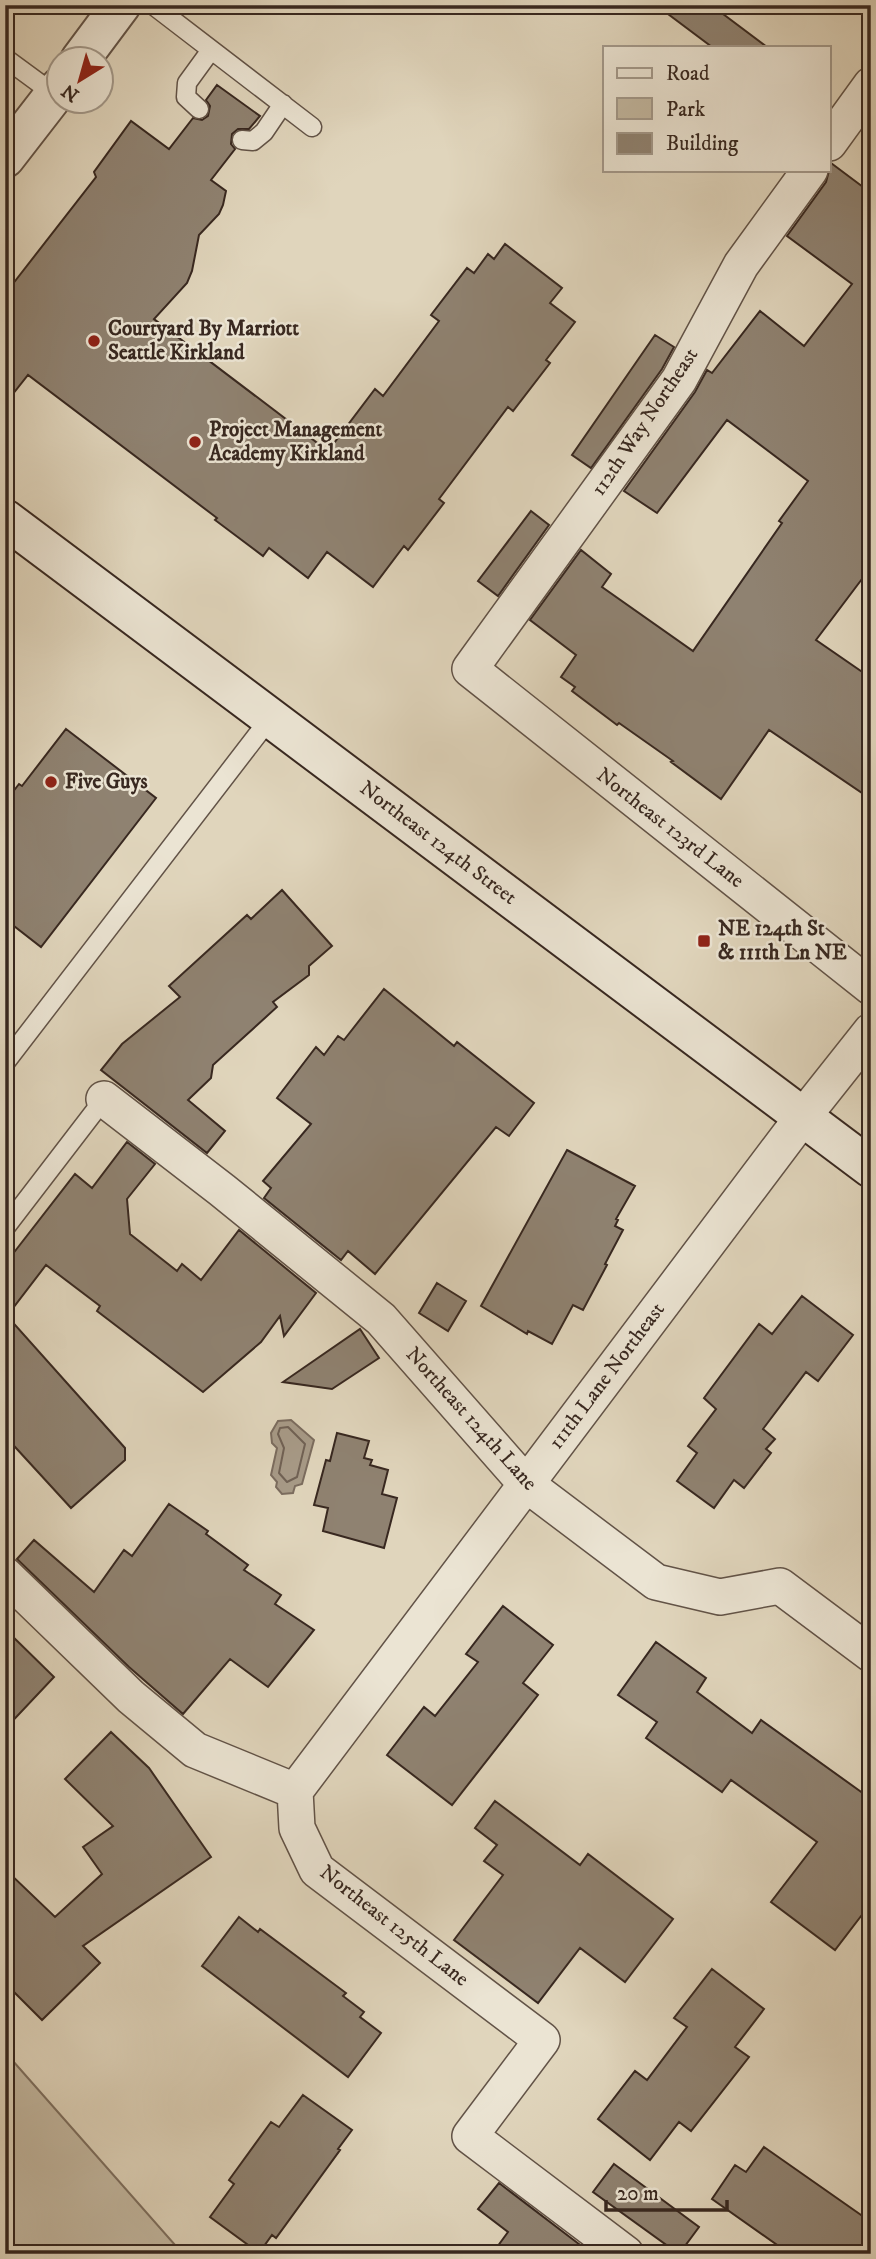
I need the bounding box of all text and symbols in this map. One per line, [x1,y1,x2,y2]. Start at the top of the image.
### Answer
north arrow [46,46,116,116]
legend [603,46,830,172]
text: Road [666,61,710,87]
text: N [57,78,84,106]
text: Park [666,97,706,123]
text: Building [666,131,739,157]
place label: Courtyard By Marriott Seattle Kirkland [108,316,299,366]
marker: Courtyard By Marriott Seattle Kirkland [86,333,102,349]
street label: 112th Way Northeast [586,343,704,501]
place label: Project Management Academy Kirkland [208,417,382,467]
marker: Project Management Academy Kirkland [187,434,203,450]
street label: Northeast 123rd Lane [591,762,749,894]
place label: Five Guys [65,769,147,795]
marker: Five Guys [43,774,59,790]
street label: Northeast 124th Street [354,775,522,911]
place label: NE 124th St & 111th Ln NE [718,916,847,966]
marker: NE 124th St & 111th Ln NE [696,933,712,949]
street label: 111th Lane Northeast [543,1297,671,1455]
street label: Northeast 124th Lane [400,1342,543,1496]
street label: Northeast 125th Lane [314,1860,474,1993]
scale bar [606,2168,727,2212]
text: 20 m [617,2181,659,2207]

